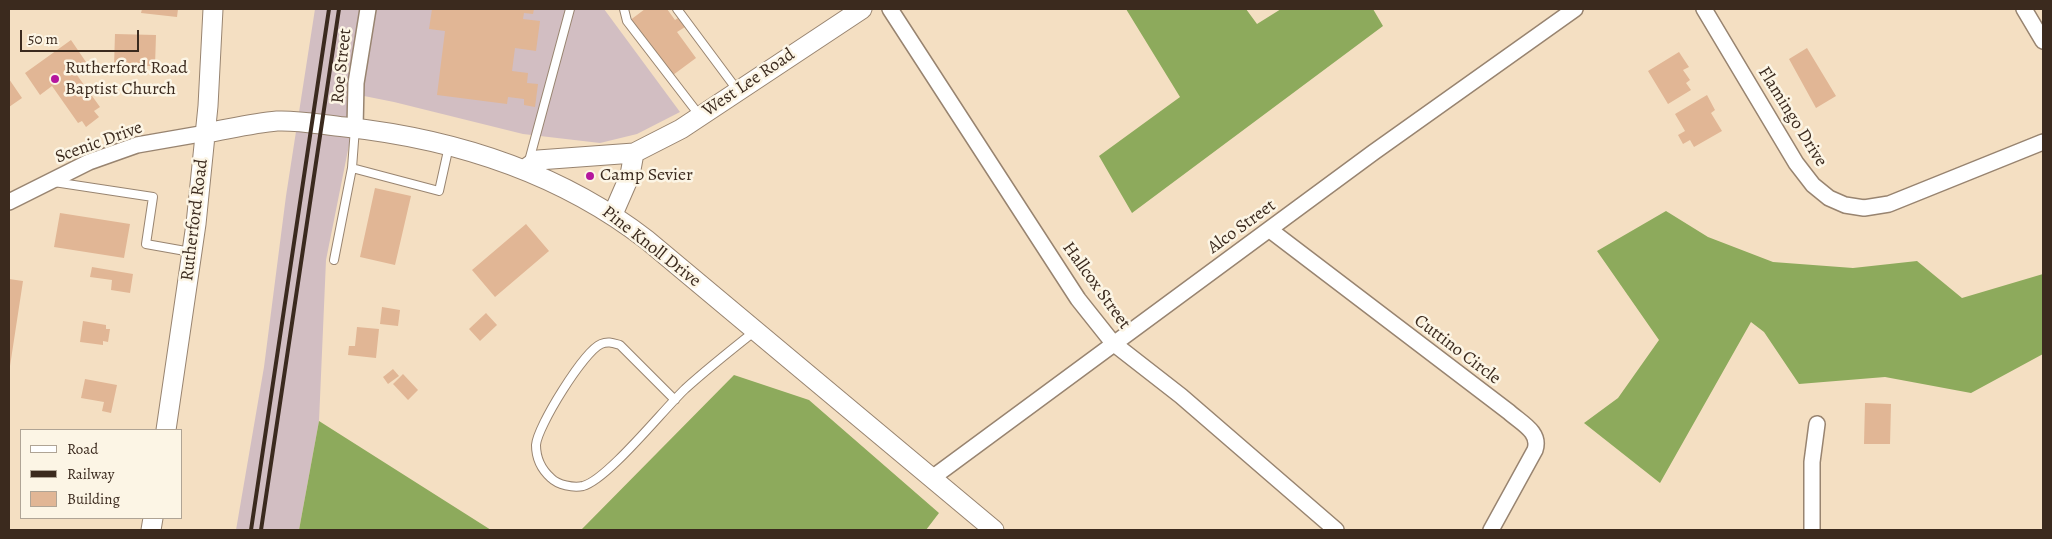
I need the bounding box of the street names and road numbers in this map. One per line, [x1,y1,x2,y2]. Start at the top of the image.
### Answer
street label: Roe Street [327,27,357,105]
street label: West Lee Road [699,44,799,122]
street label: Flamingo Drive [1753,63,1831,171]
street label: Scenic Drive [52,117,146,169]
street label: Rutherford Road [177,158,213,282]
street label: Alco Street [1204,195,1280,259]
street label: Pine Knoll Drive [597,202,705,292]
street label: Hallcox Street [1057,238,1135,334]
street label: Cuttino Circle [1409,310,1505,390]

